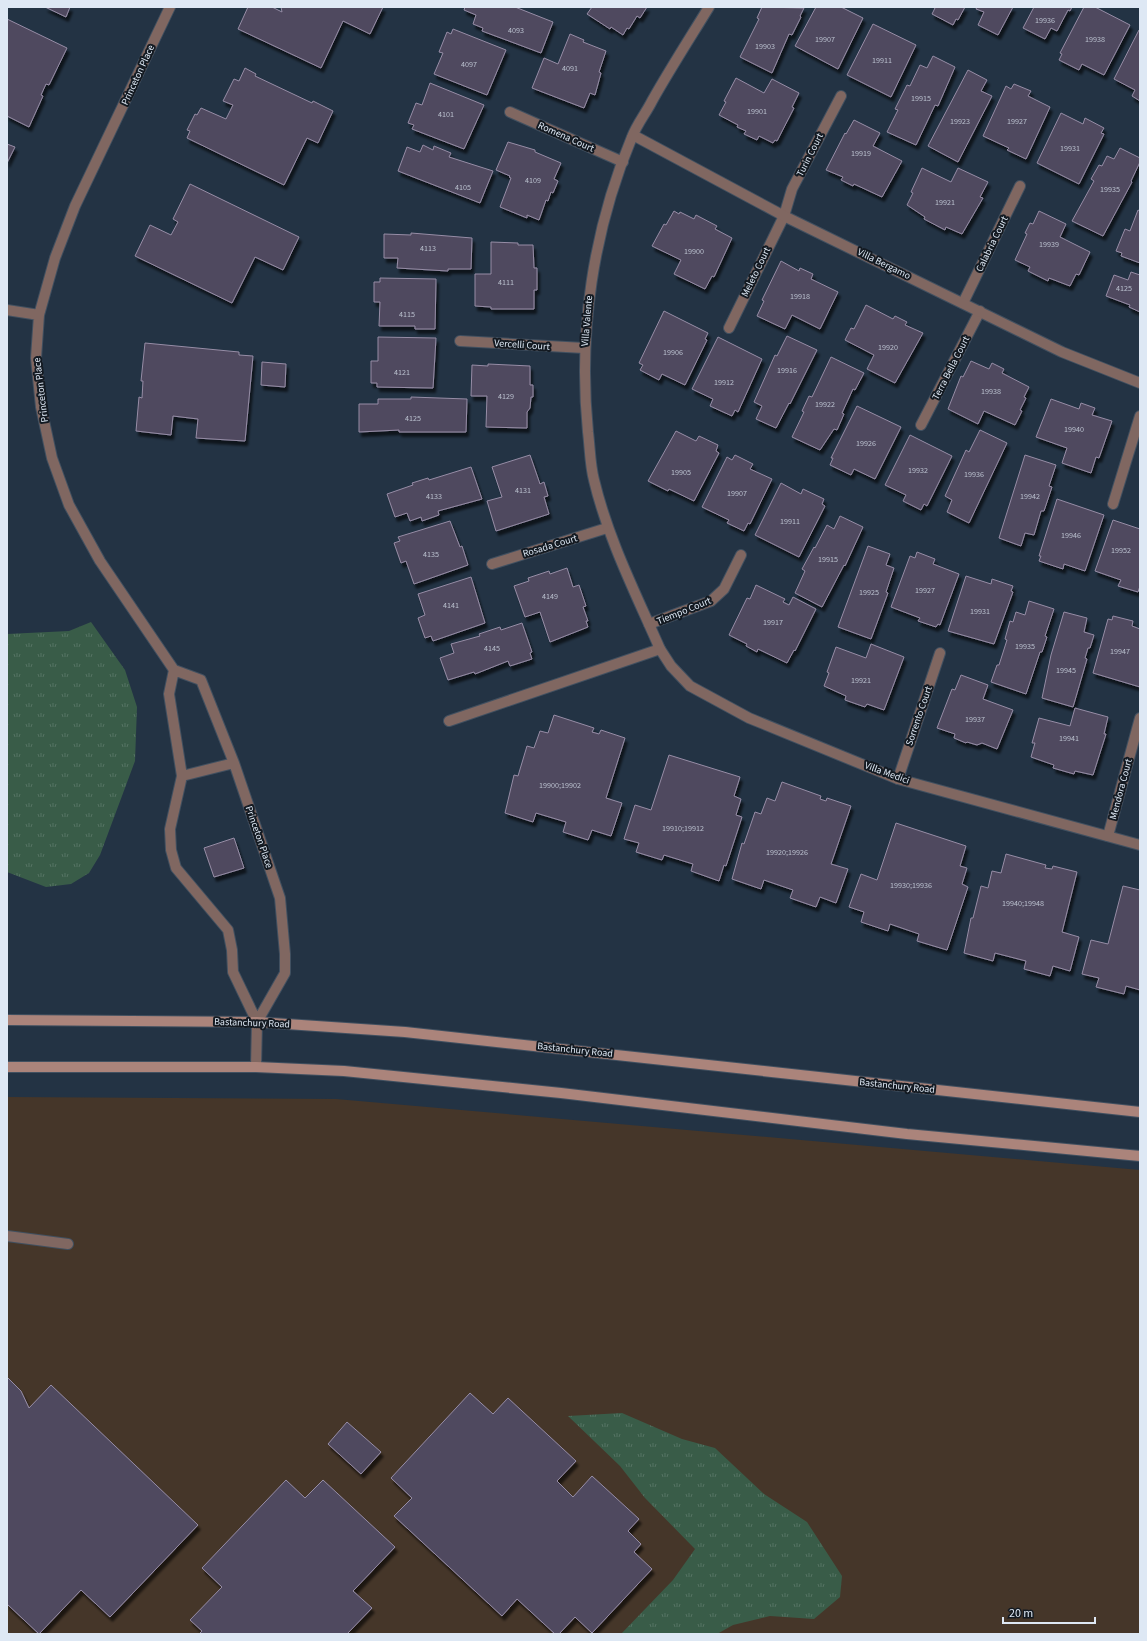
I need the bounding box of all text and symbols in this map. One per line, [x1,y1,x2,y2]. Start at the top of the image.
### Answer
house number: 19936 [1035,15,1055,26]
house number: 4093 [508,25,524,36]
house number: 19907 [815,34,835,45]
house number: 19938 [1085,34,1105,45]
house number: 19903 [755,41,775,52]
street label: Princeton Place [118,43,158,107]
house number: 19911 [872,55,892,66]
house number: 4097 [461,59,477,70]
house number: 4091 [562,63,578,74]
house number: 19915 [911,93,931,104]
house number: 19901 [747,106,767,117]
house number: 4101 [438,109,454,120]
house number: 19923 [950,116,970,127]
house number: 19927 [1007,116,1027,127]
street label: Romena Court [536,118,597,156]
street label: Turin Court [793,130,827,179]
house number: 19931 [1060,143,1080,154]
house number: 19919 [851,148,871,159]
house number: 4109 [525,175,541,186]
house number: 4105 [455,182,471,193]
house number: 19935 [1100,184,1120,195]
house number: 19921 [935,197,955,208]
street label: Calabria Court [972,213,1012,274]
house number: 19939 [1039,239,1059,250]
house number: 4113 [420,243,436,254]
street label: Meleto Court [738,244,774,299]
street label: Villa Bergamo [855,245,913,283]
house number: 19900 [684,246,704,257]
house number: 4111 [498,277,514,288]
house number: 4125 [1116,283,1132,294]
house number: 19918 [790,291,810,302]
street label: Villa Valente [578,295,596,347]
house number: 4115 [399,309,415,320]
street label: Terra Bella Court [929,333,973,402]
street label: Vercelli Court [494,336,551,354]
house number: 19920 [878,342,898,353]
house number: 19906 [663,347,683,358]
street label: Princeton Place [30,357,52,423]
house number: 19916 [777,365,797,376]
house number: 4121 [394,367,410,378]
house number: 19912 [714,377,734,388]
house number: 19938 [981,386,1001,397]
house number: 4129 [498,391,514,402]
house number: 19922 [815,399,835,410]
house number: 4125 [405,413,421,424]
house number: 19940 [1064,424,1084,435]
house number: 19926 [856,438,876,449]
house number: 19932 [908,465,928,476]
house number: 19905 [671,467,691,478]
house number: 19936 [964,469,984,480]
house number: 4131 [515,485,531,496]
house number: 19907 [727,488,747,499]
house number: 4133 [426,491,442,502]
house number: 19942 [1020,491,1040,502]
house number: 19911 [780,516,800,527]
house number: 19946 [1061,530,1081,541]
street label: Rosada Court [521,531,580,561]
house number: 19952 [1111,545,1131,556]
house number: 4135 [423,549,439,560]
house number: 19915 [818,554,838,565]
house number: 19927 [915,585,935,596]
house number: 19925 [859,587,879,598]
house number: 4149 [542,591,558,602]
street label: Tiempo Court [655,594,714,628]
house number: 4141 [443,600,459,611]
house number: 19931 [970,606,990,617]
house number: 19917 [763,617,783,628]
house number: 19935 [1015,641,1035,652]
house number: 4145 [484,643,500,654]
house number: 19947 [1110,646,1130,657]
house number: 19945 [1056,665,1076,676]
house number: 19921 [851,675,871,686]
street label: Sorrento Court [902,684,936,748]
house number: 19937 [965,714,985,725]
house number: 19941 [1059,733,1079,744]
street label: Mendora Court [1106,756,1136,821]
street label: Villa Medici [863,758,911,788]
house number: 19900;19902 [539,780,581,791]
street label: Princeton Place [242,804,276,870]
house number: 19910;19912 [662,823,704,834]
house number: 19920;19926 [766,847,808,858]
house number: 19930;19936 [890,880,932,891]
house number: 19940;19948 [1002,898,1044,909]
street label: Bastanchury Road [214,1015,290,1031]
street label: Bastanchury Road [537,1039,613,1061]
street label: Bastanchury Road [859,1075,935,1097]
scale bar [1003,1599,1095,1625]
text: 20 m [1009,1605,1033,1622]

